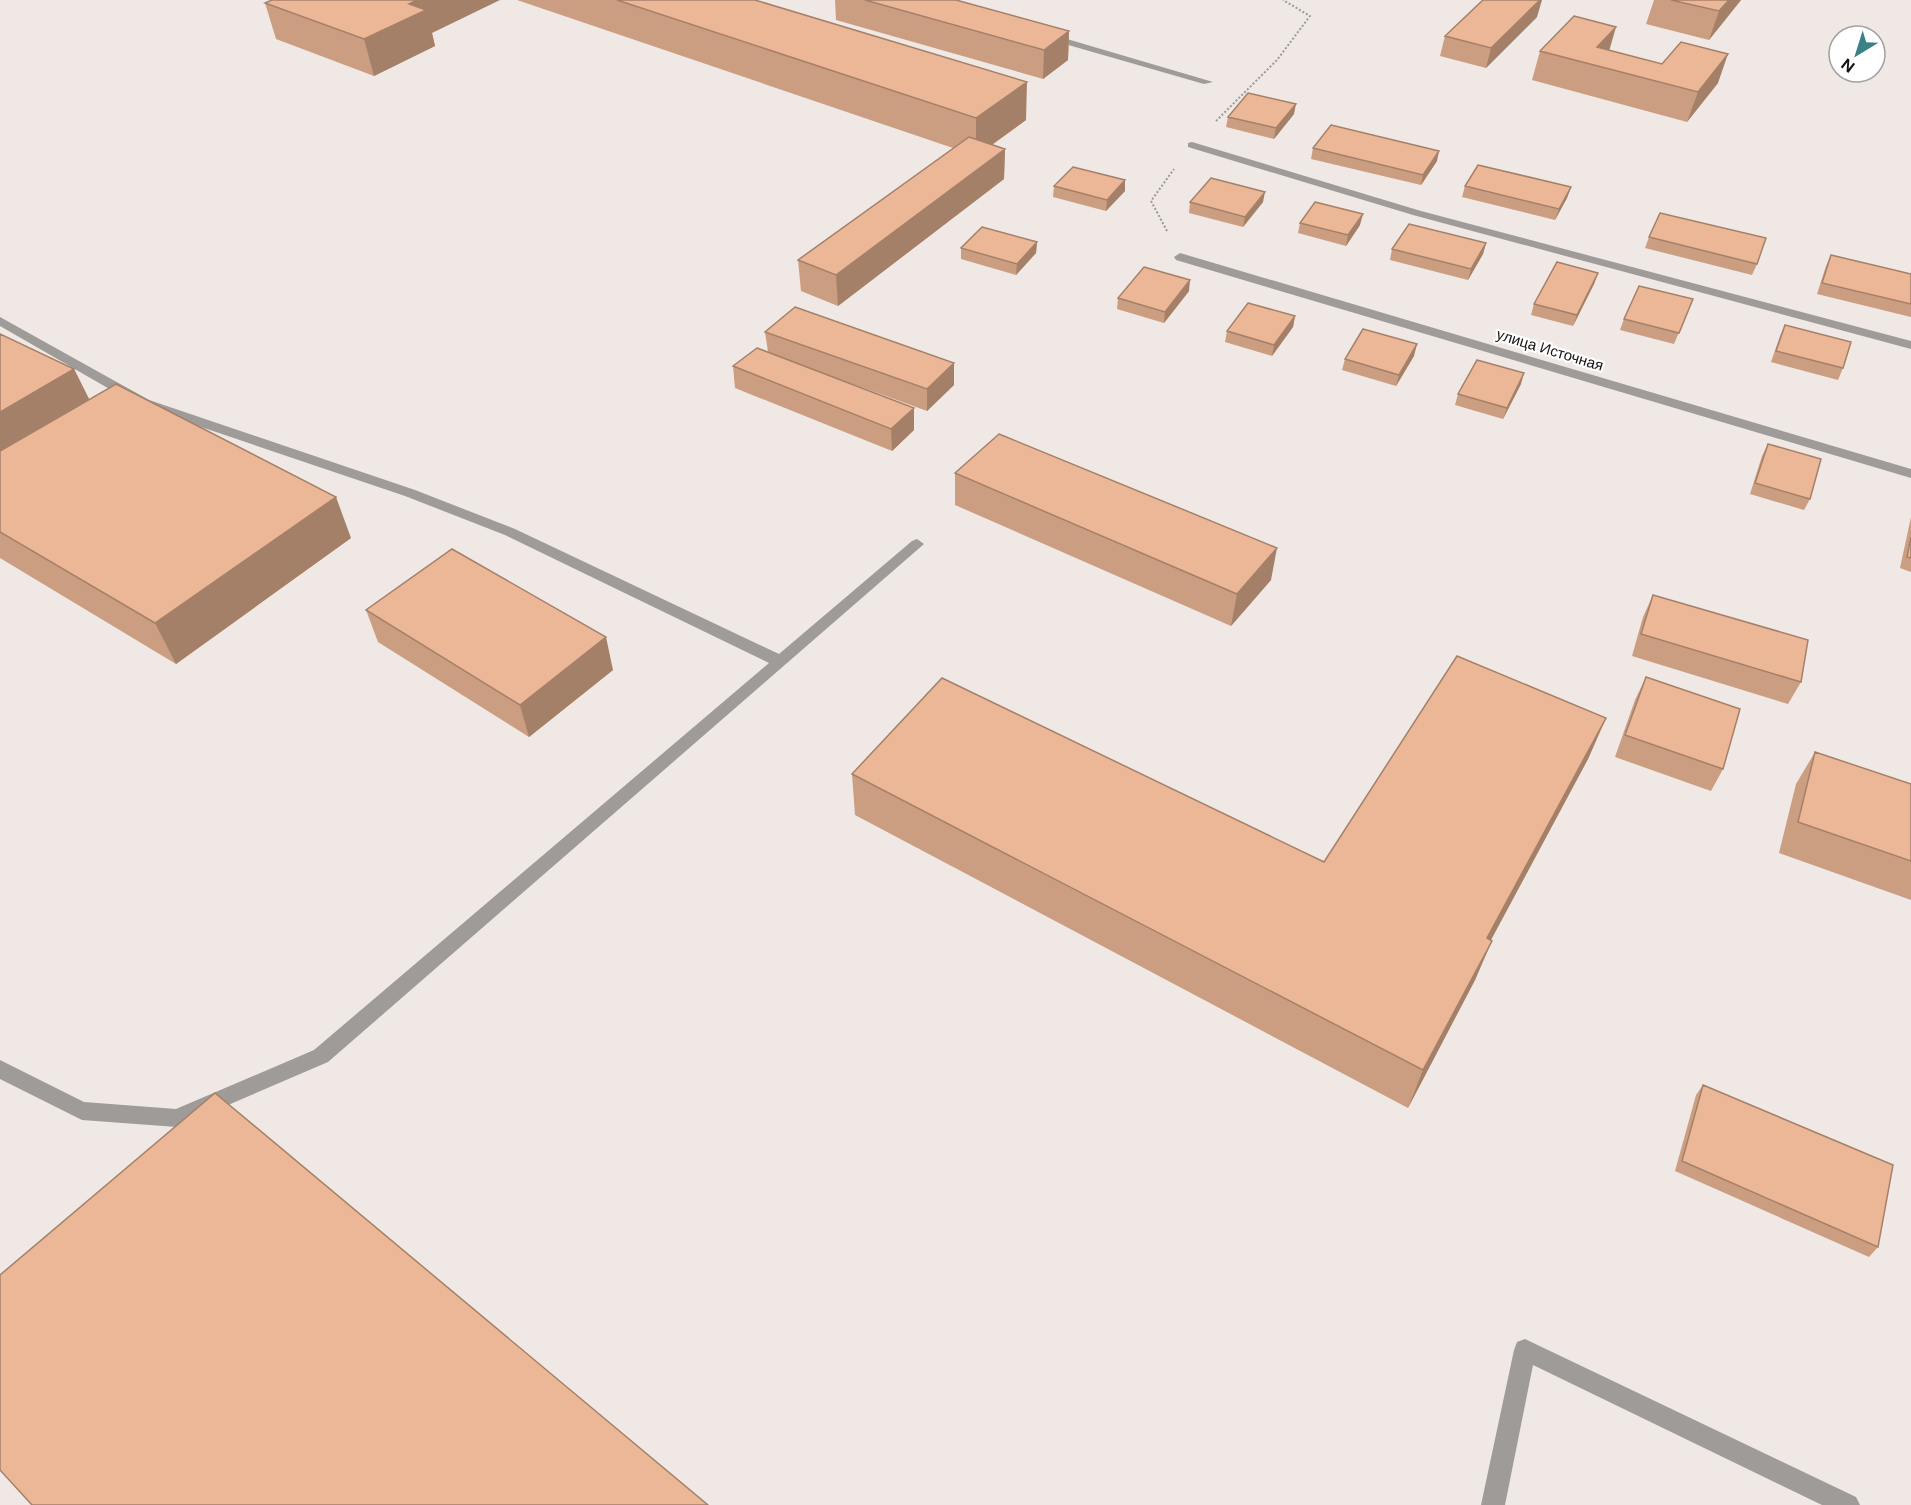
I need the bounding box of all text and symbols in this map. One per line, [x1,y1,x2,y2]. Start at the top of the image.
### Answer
north arrow [1827,24,1887,84]
text: N [1837,54,1859,77]
street label: улица Источная [1494,324,1606,376]

